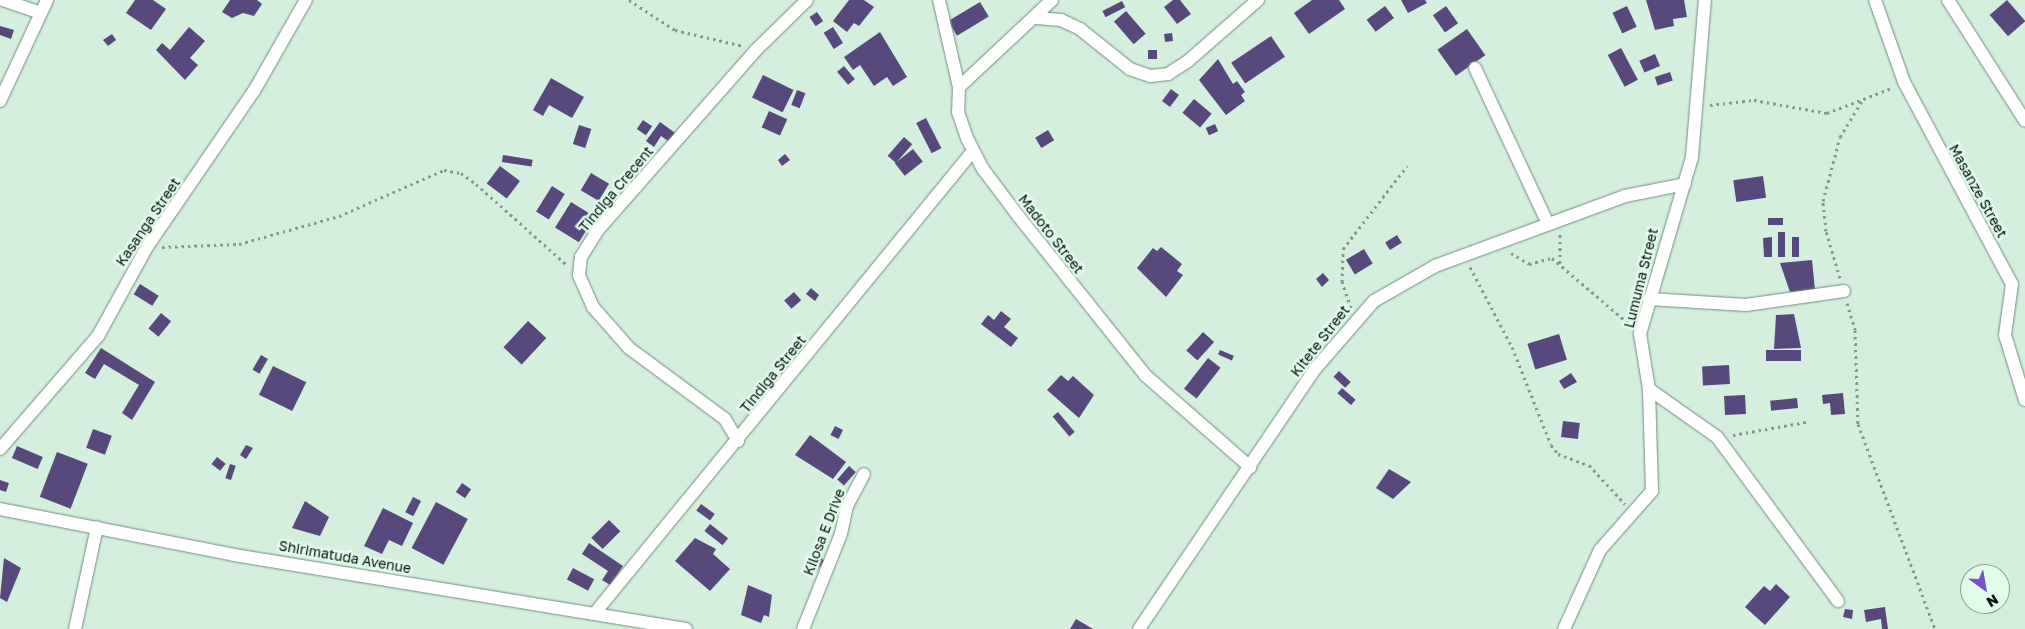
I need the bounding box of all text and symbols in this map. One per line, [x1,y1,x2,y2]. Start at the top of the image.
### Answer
street label: Masanze Street [1945,141,2011,241]
street label: Tindiga Crecent [575,143,657,235]
street label: Kasanga Street [112,175,184,269]
street label: Madoto Street [1015,191,1087,277]
street label: Lumuma Street [1620,226,1662,330]
street label: Kitete Street [1287,302,1353,380]
street label: Tindiga Street [737,332,809,416]
street label: Kilosa E Drive [800,486,848,578]
street label: Shirimatuda Avenue [277,537,413,577]
north arrow [1960,564,2010,614]
text: N [1984,591,2002,611]

